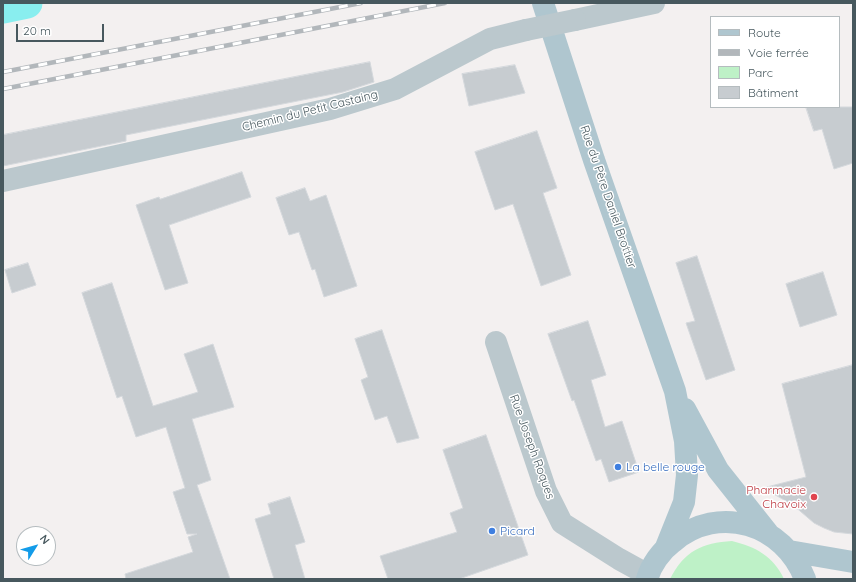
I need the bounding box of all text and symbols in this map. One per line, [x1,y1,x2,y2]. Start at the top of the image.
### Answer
scale bar [18,16,106,42]
legend [710,16,840,108]
text: 20 m [23,23,51,38]
text: Route [748,25,781,40]
text: Voie ferrée [748,45,809,60]
text: Parc [748,65,773,80]
text: Bâtiment [748,85,798,100]
street label: Chemin du Petit Castaing [241,87,379,135]
street label: Rue du Père Daniel Brottier [577,124,639,270]
street label: Rue Joseph Roques [506,393,558,501]
place label: La belle rouge [626,460,705,474]
marker: La belle rouge [613,462,623,472]
place label: Pharmacie Chavoix [746,483,806,511]
marker: Pharmacie Chavoix [809,492,819,502]
place label: Picard [500,524,535,538]
north arrow [16,526,56,566]
marker: Picard [487,526,497,536]
text: N [37,532,53,547]

